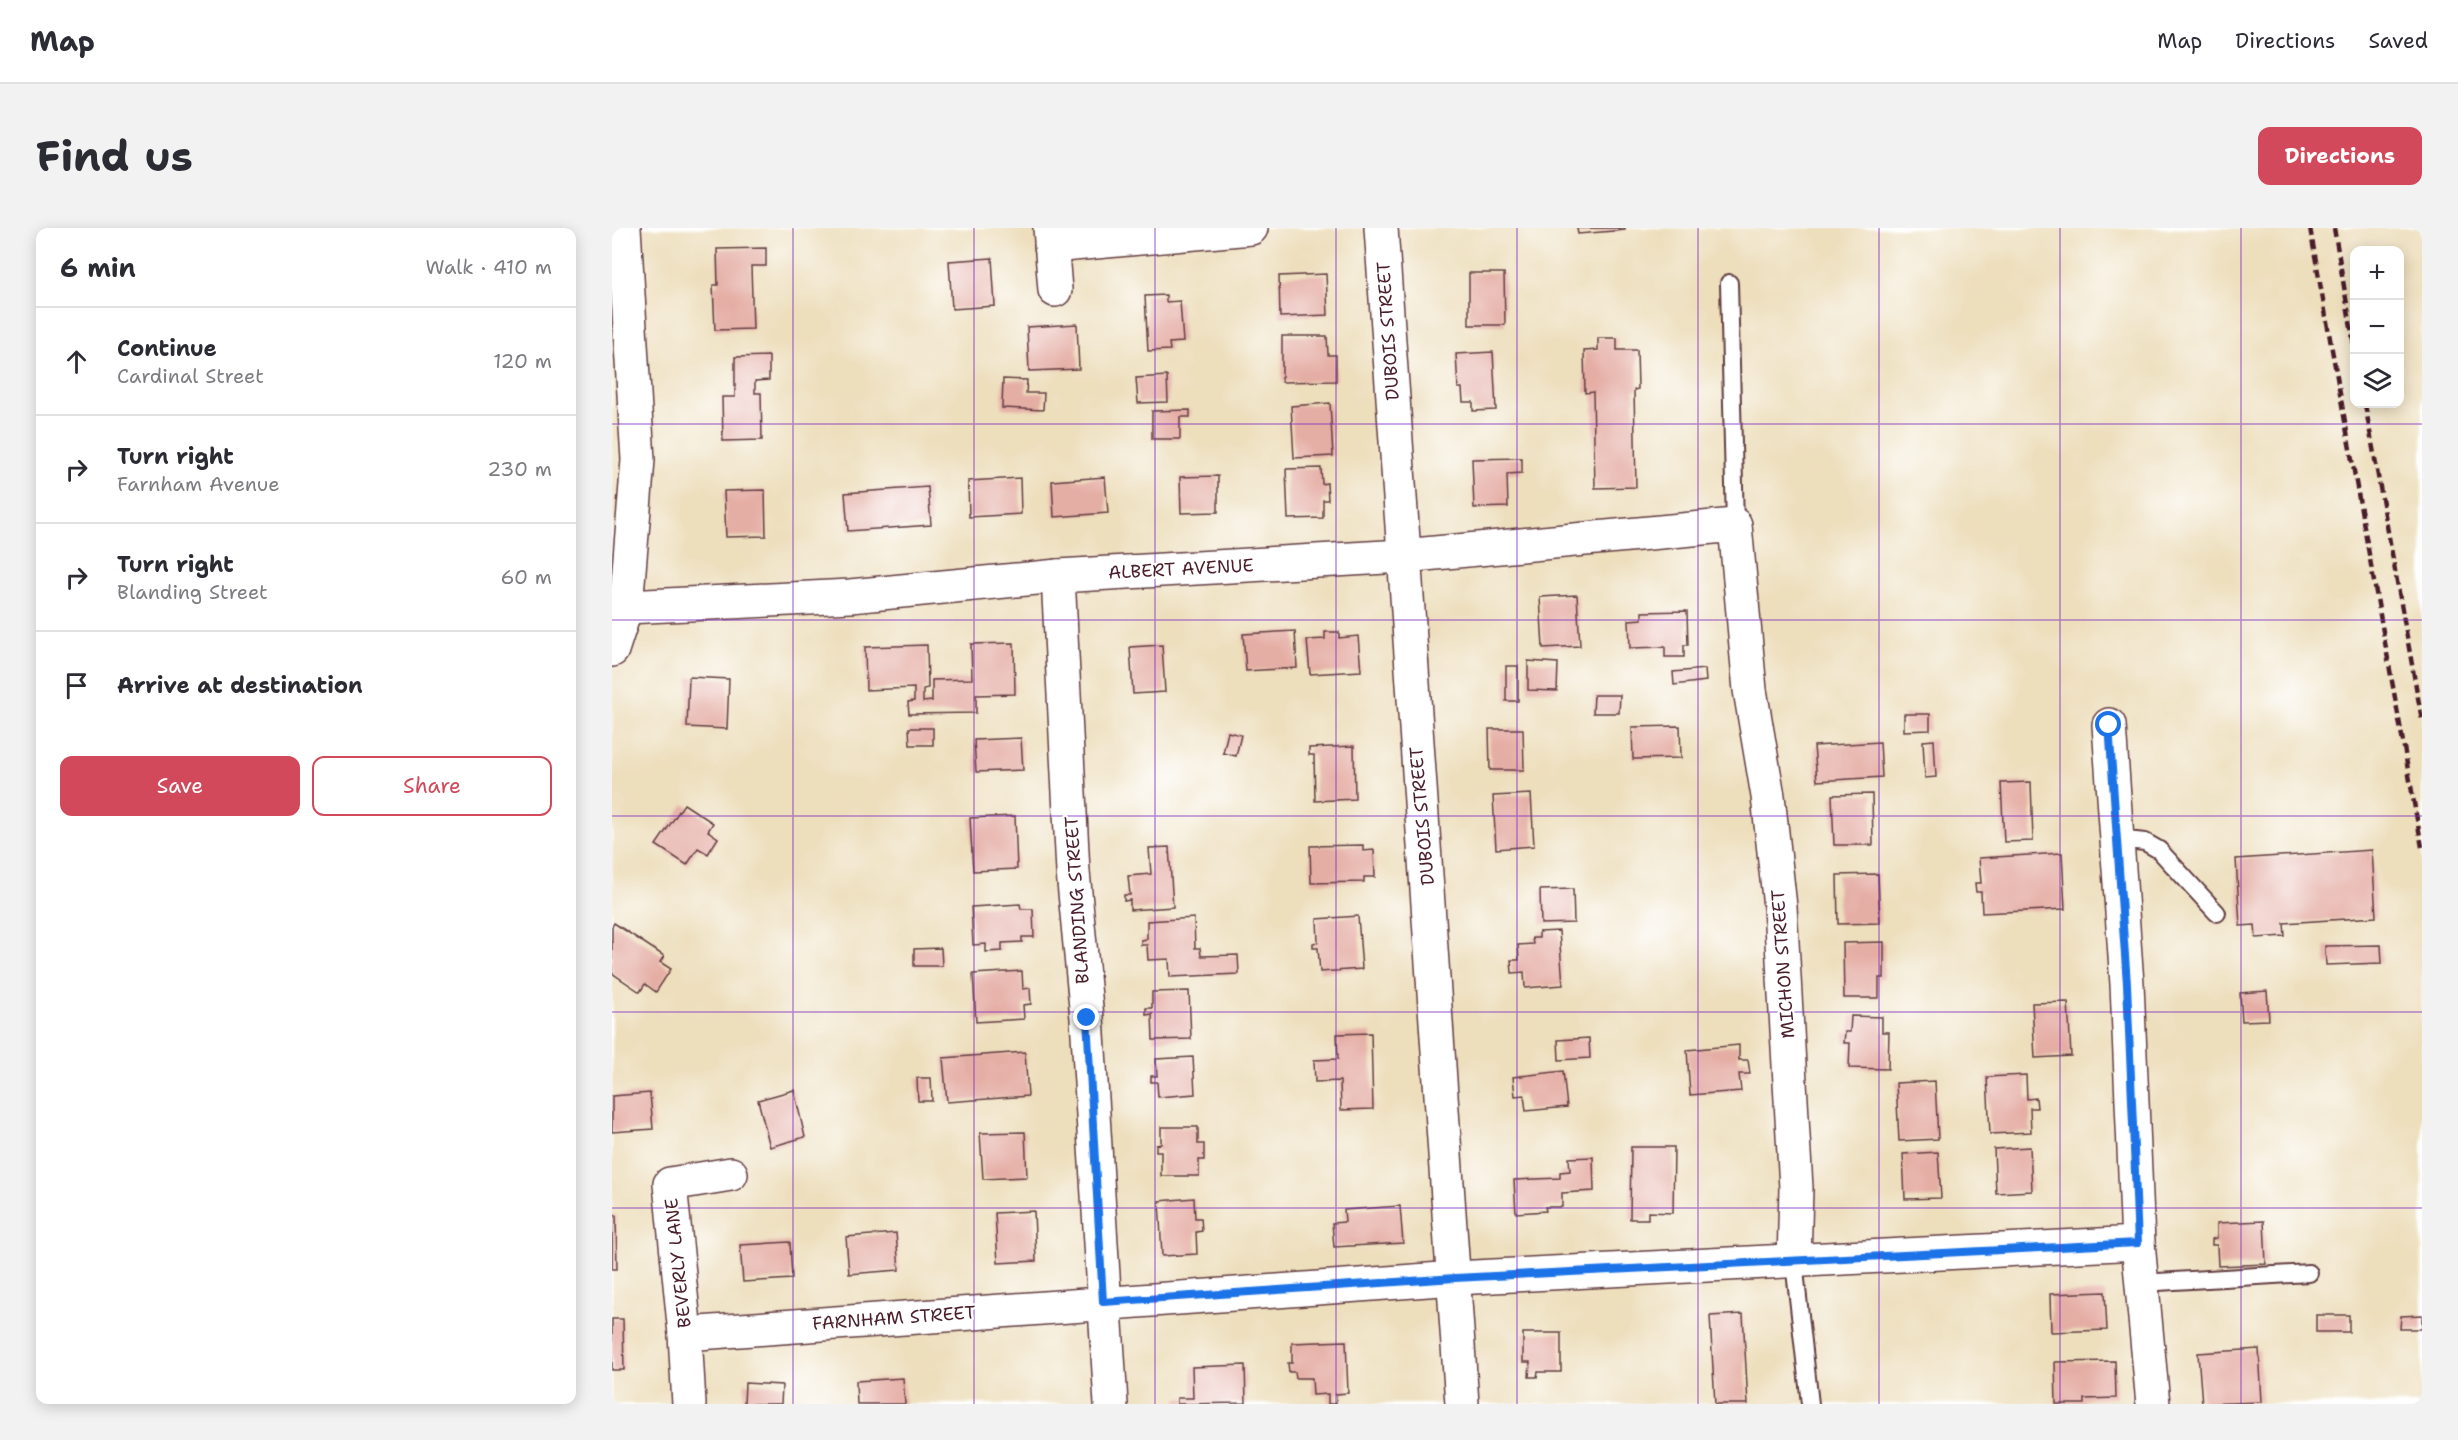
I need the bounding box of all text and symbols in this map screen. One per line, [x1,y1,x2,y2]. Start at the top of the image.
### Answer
text: Map [30,22,95,60]
text: Map [2157,27,2202,55]
text: Directions [2235,27,2335,55]
text: Saved [2368,27,2428,55]
button: Directions [2258,127,2422,185]
text: Find us [36,128,193,184]
map controls [2350,246,2404,408]
button: + [2350,246,2404,300]
text: 6 min [60,250,136,285]
text: Walk · 410 m [426,254,552,280]
street label: DUBOIS STREET [1371,261,1405,401]
button: − [2350,300,2404,354]
text: Continue [117,334,217,363]
icon: ahead [60,345,93,378]
text: 120 m [493,348,552,374]
button: layers [2350,354,2404,408]
text: Cardinal Street [117,363,264,389]
text: Turn right [117,442,234,471]
icon: right [60,453,93,486]
text: 230 m [487,456,552,482]
text: Farnham Avenue [117,471,280,497]
text: Turn right [117,550,234,579]
street label: ALBERT AVENUE [1108,553,1254,585]
icon: right [60,561,93,594]
text: 60 m [500,564,552,590]
text: Blanding Street [117,579,268,605]
icon: arrive [60,669,93,702]
text: Arrive at destination [117,671,363,700]
route start [2095,711,2121,737]
street label: DUBOIS STREET [1404,746,1440,886]
button: Save [60,756,300,816]
button: Share [312,756,552,816]
street label: BLANDING STREET [1059,815,1095,985]
street label: MICHON STREET [1766,889,1800,1039]
route end [1073,1004,1099,1030]
street label: BEVERLY LANE [659,1197,697,1329]
street label: FARNHAM STREET [812,1300,976,1336]

